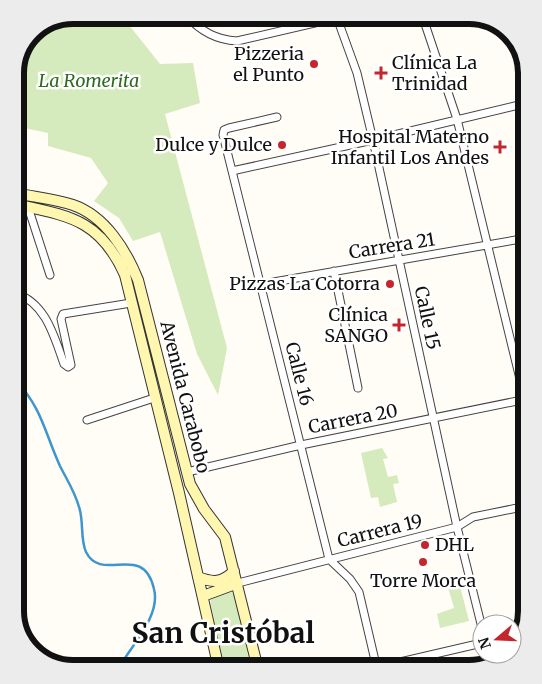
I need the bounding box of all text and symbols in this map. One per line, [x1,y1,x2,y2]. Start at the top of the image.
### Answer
place label: Pizzeria el Punto [233,42,304,86]
place label: Clínica La Trinidad [392,51,477,95]
marker: Pizzeria el Punto [308,58,320,70]
marker: Clínica La Trinidad [374,66,388,80]
park label: La Romerita [39,69,139,92]
place label: Hospital Materno Infantil Los Andes [331,125,489,169]
place label: Dulce y Dulce [155,133,272,156]
marker: Dulce y Dulce [276,139,288,151]
marker: Hospital Materno Infantil Los Andes [493,140,507,154]
street label: Carrera 21 [347,227,437,264]
place label: Pizzas La Cotorra [229,272,380,295]
marker: Pizzas La Cotorra [384,278,396,290]
street label: Calle 15 [410,284,445,352]
place label: Clínica SANGO [324,303,388,347]
street label: Avenida Carabobo [155,317,216,475]
marker: Clínica SANGO [392,318,406,332]
street label: Calle 16 [280,340,319,408]
street label: Carrera 20 [306,399,400,438]
street label: Carrera 19 [335,509,425,552]
place label: DHL [435,533,474,556]
marker: DHL [419,539,431,551]
marker: Torre Morca [417,556,429,568]
place label: Torre Morca [370,569,476,592]
north arrow [472,614,522,664]
district label: San Cristóbal [131,615,315,651]
text: N [474,635,495,651]

